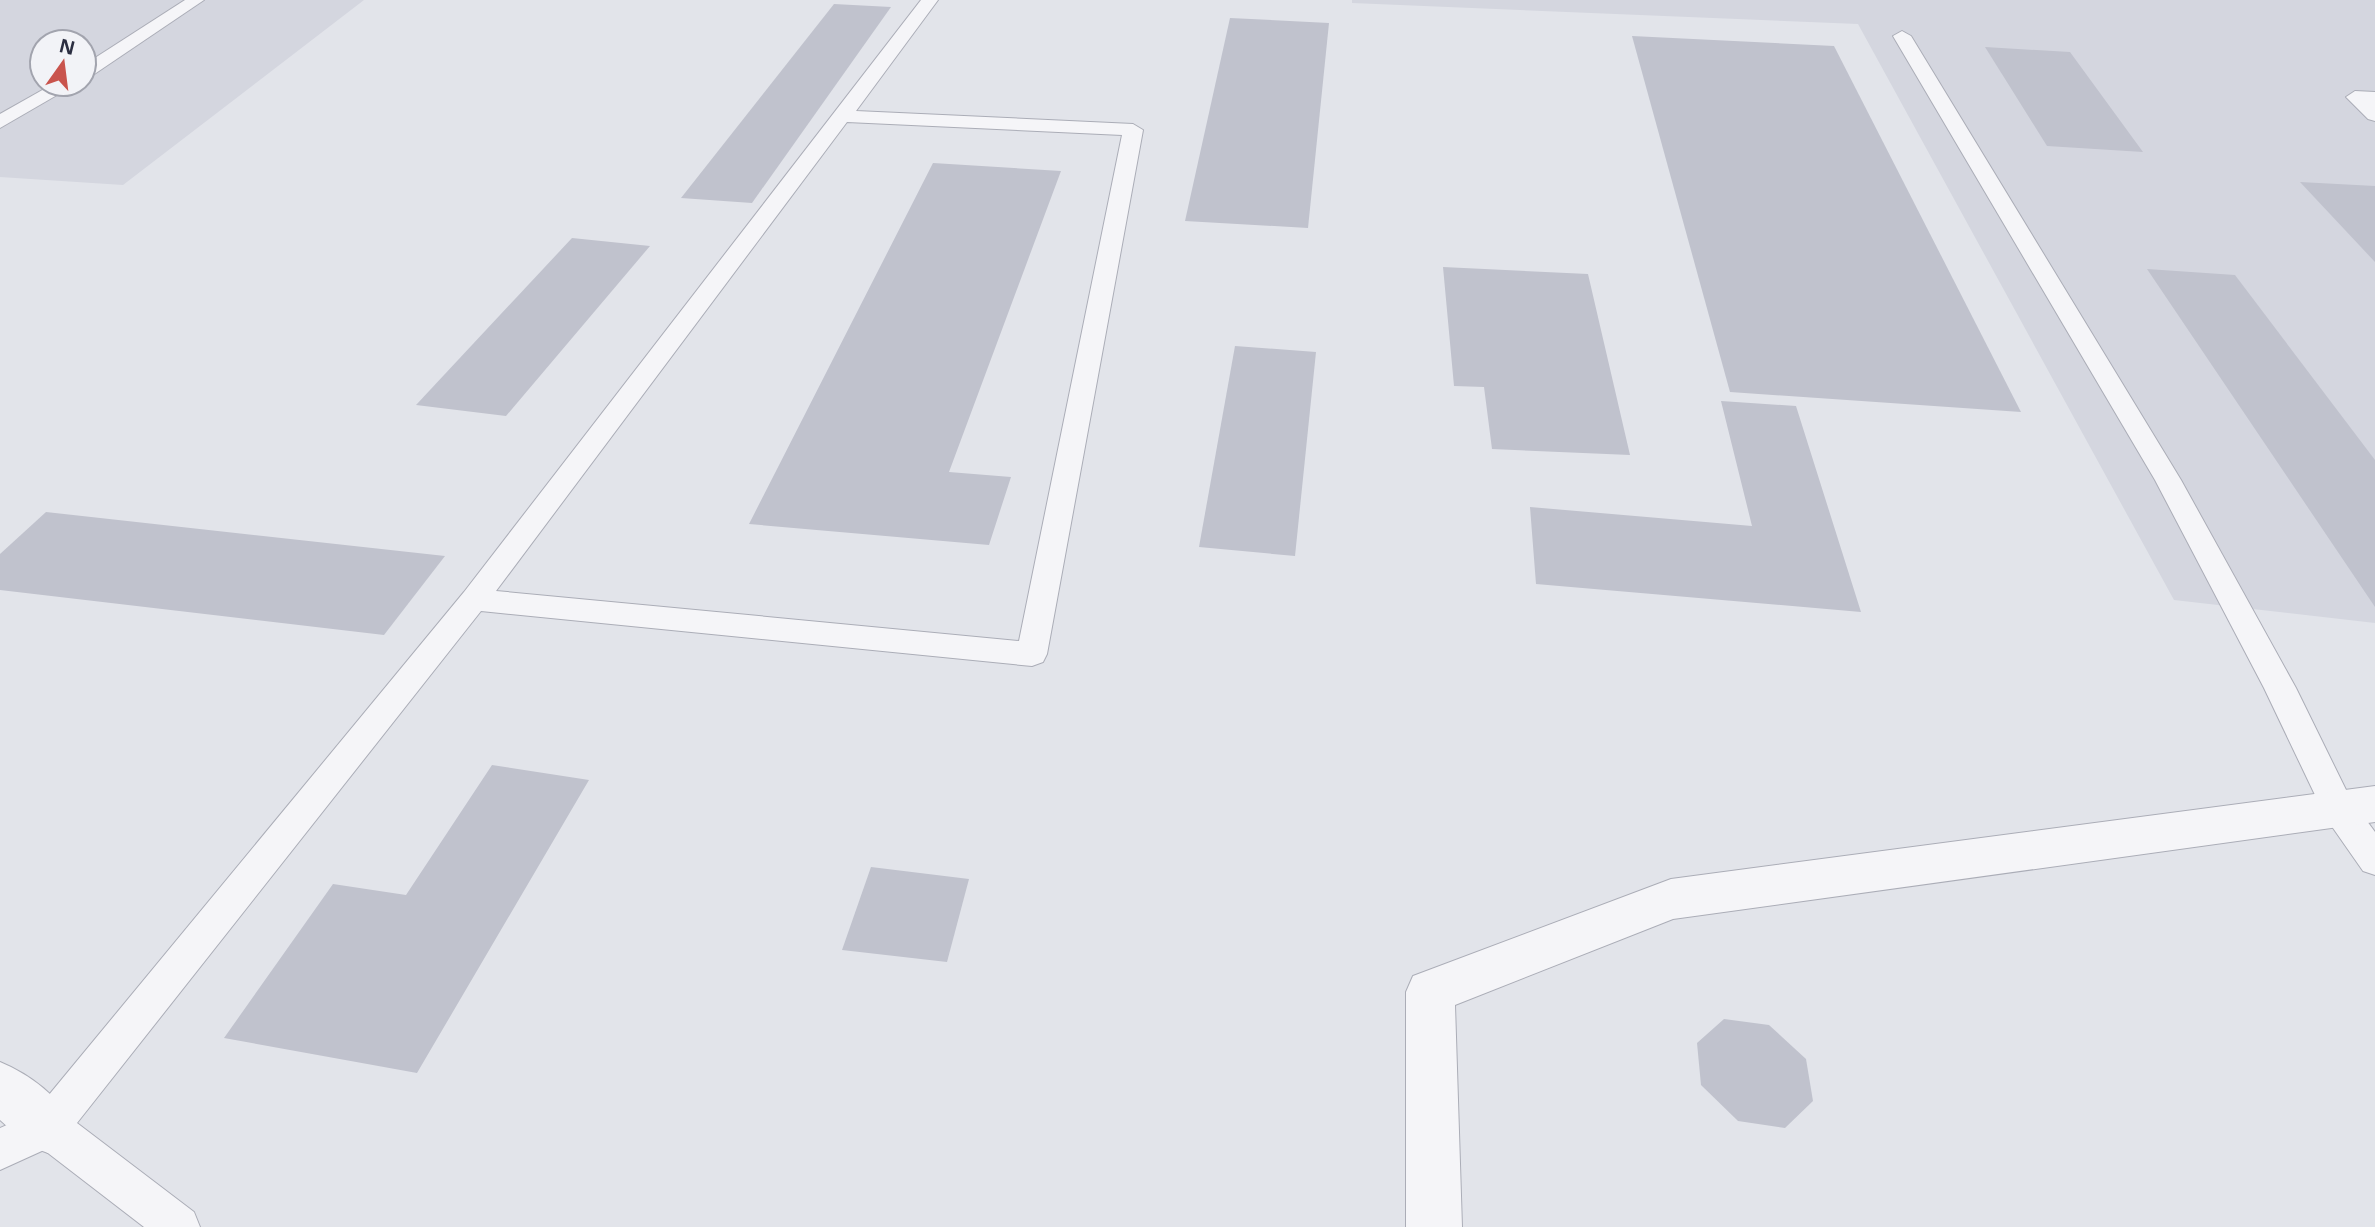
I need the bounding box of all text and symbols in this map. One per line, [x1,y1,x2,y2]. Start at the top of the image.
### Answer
north arrow [28,28,98,98]
text: N [56,32,78,61]

